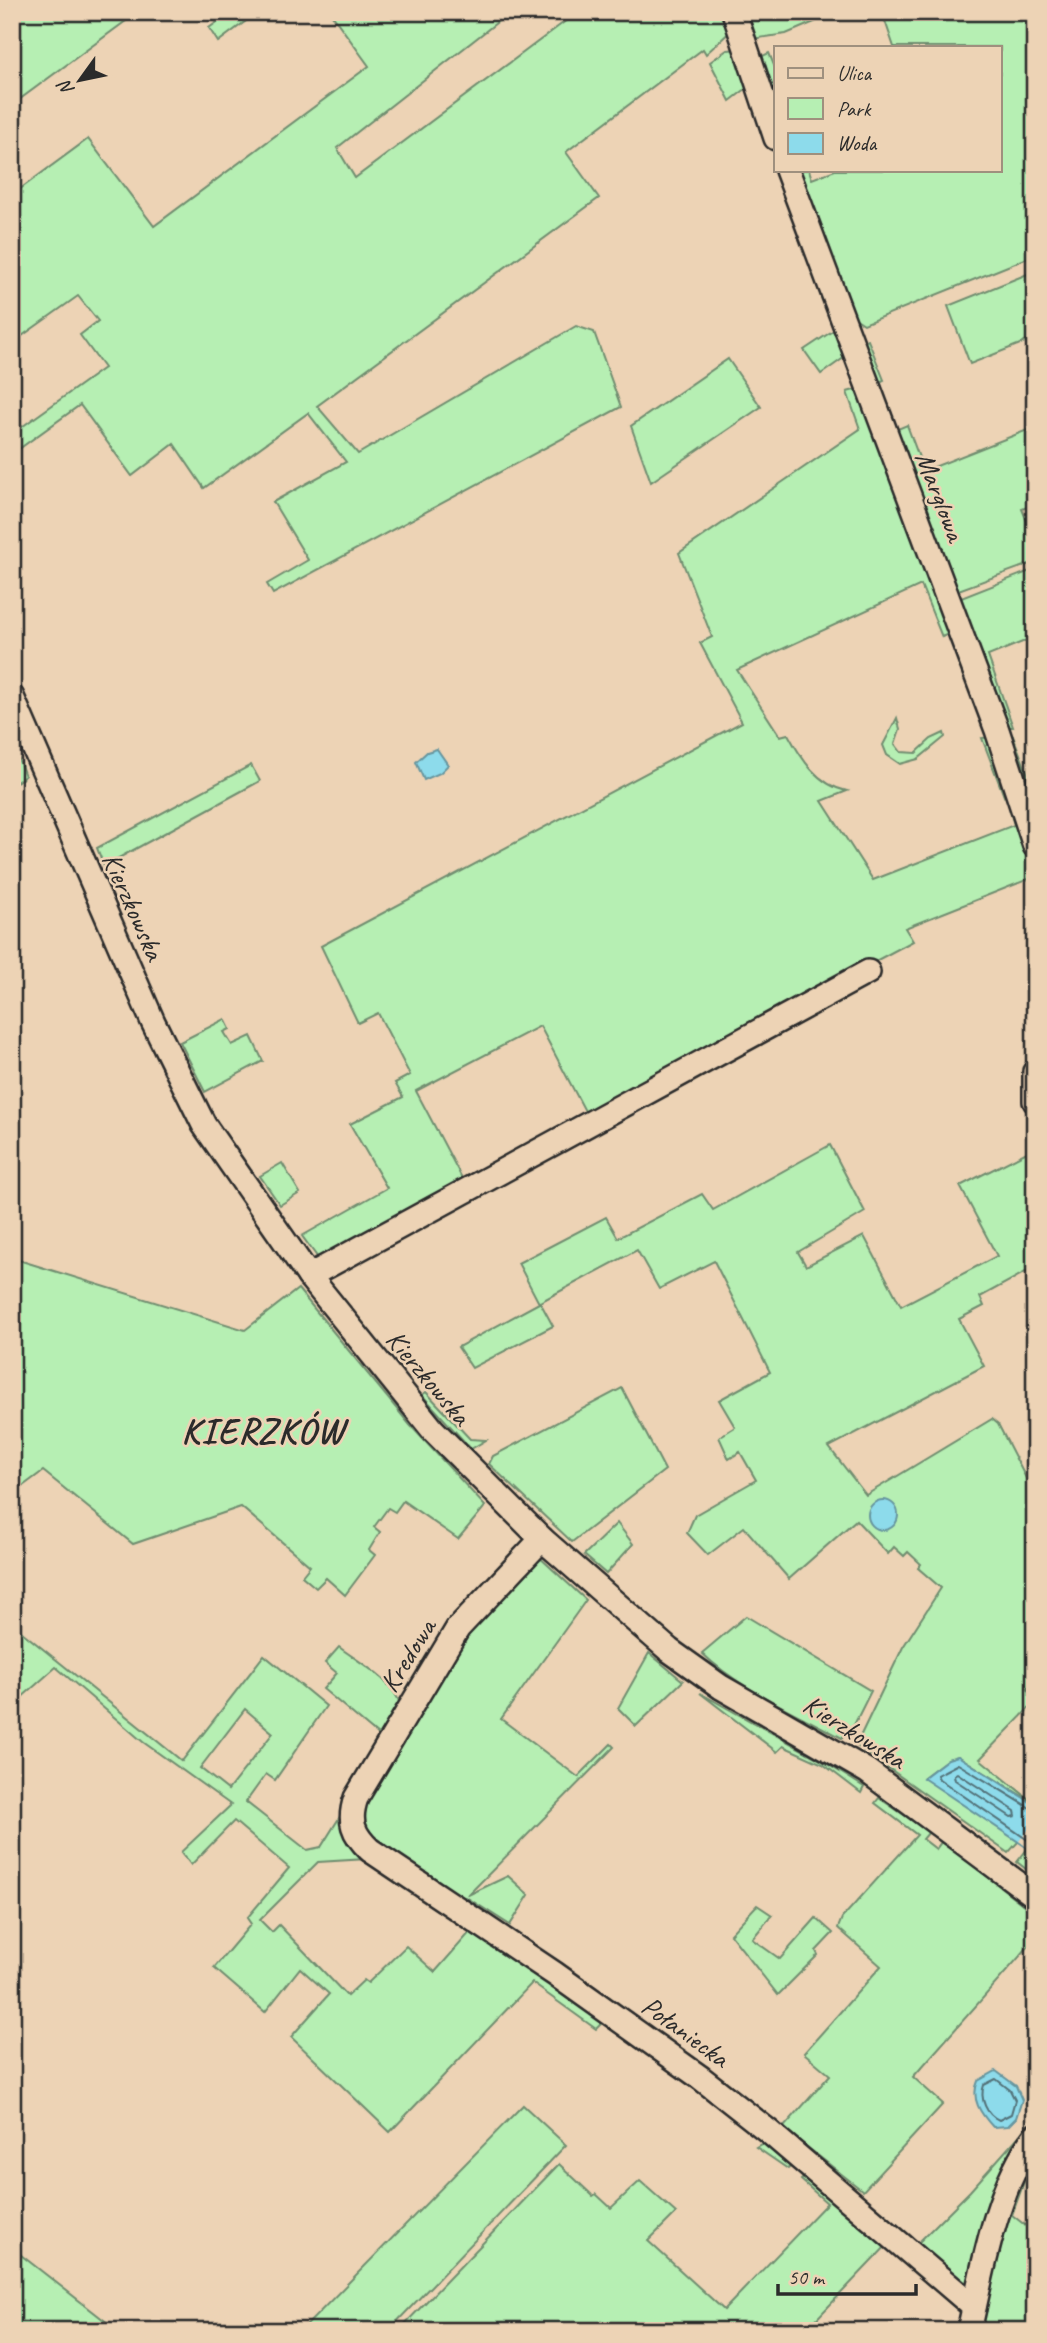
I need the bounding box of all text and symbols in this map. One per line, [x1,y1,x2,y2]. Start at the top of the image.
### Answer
north arrow [46,46,116,116]
legend [774,46,1002,172]
text: Ulica [837,60,873,86]
text: N [52,75,80,100]
text: Park [837,96,872,122]
text: Woda [837,130,878,156]
street label: Marglowa [908,446,974,548]
street label: Kierzkowska [94,847,173,967]
street label: Kierzkowska [379,1322,480,1434]
district label: KIERZKÓW [182,1409,349,1454]
street label: Kredowa [371,1610,445,1698]
street label: Kierzkowska [797,1686,914,1777]
street label: Połaniecka [635,1988,738,2076]
scale bar [778,2252,916,2296]
text: 50 m [788,2264,826,2290]

